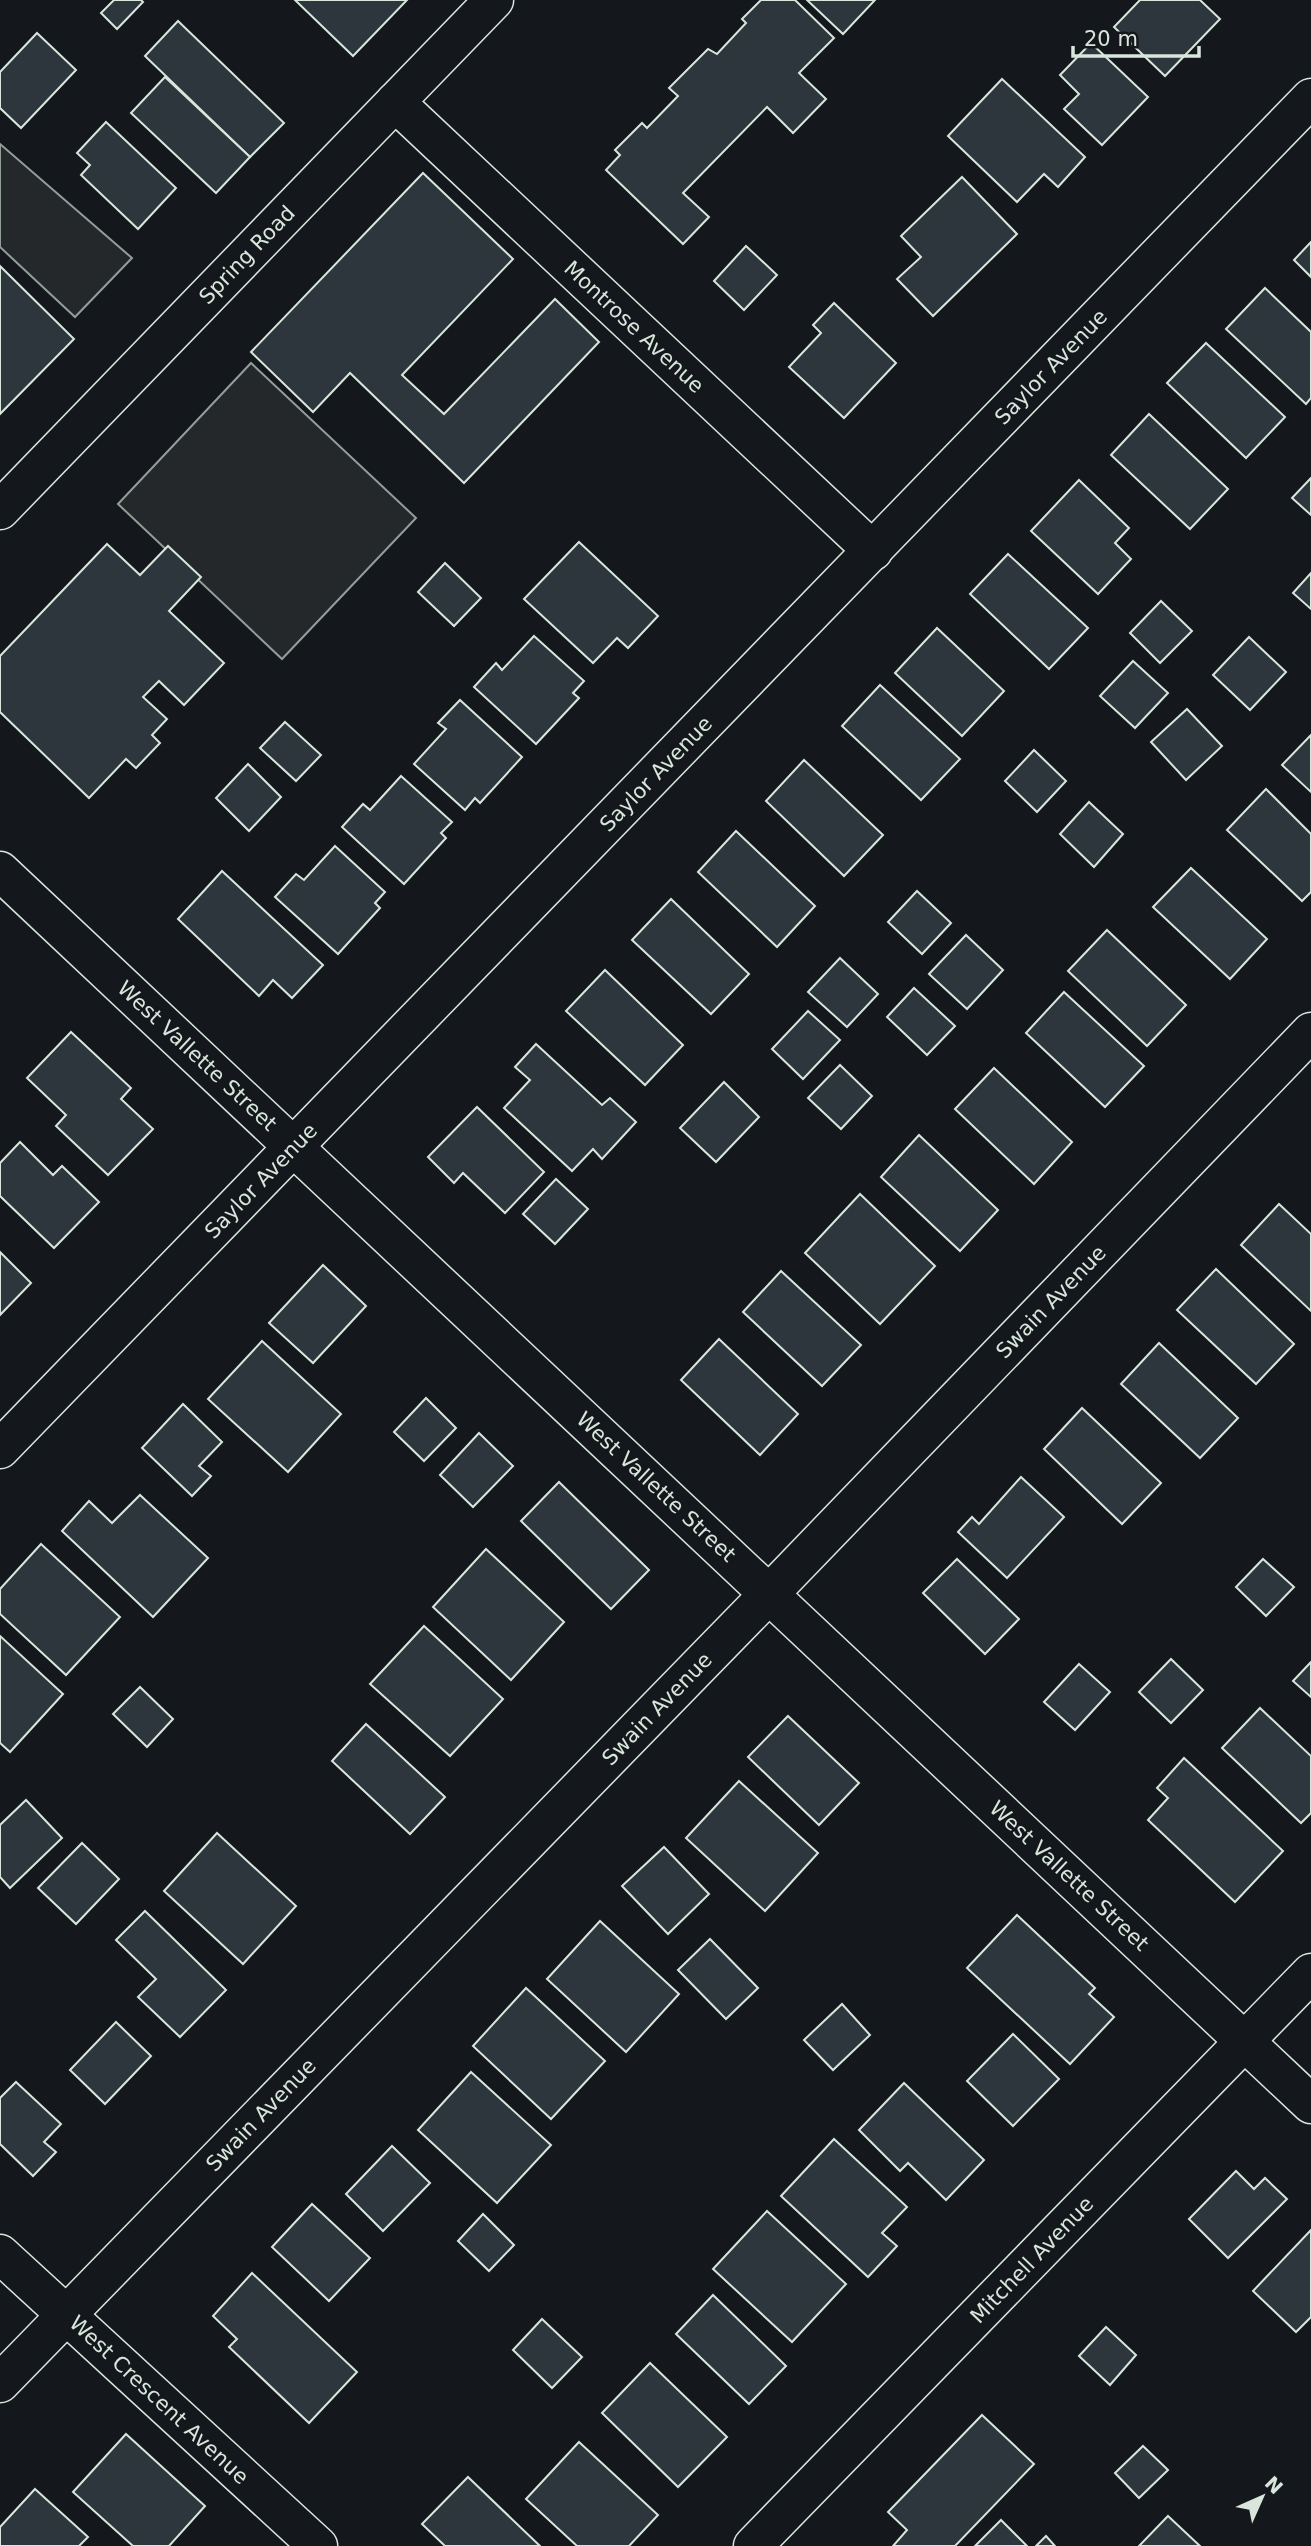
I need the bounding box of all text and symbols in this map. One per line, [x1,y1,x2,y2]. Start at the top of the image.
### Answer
scale bar [1073,14,1199,58]
text: 20 m [1084,27,1138,51]
street label: Spring Road [194,201,300,309]
street label: Montrose Avenue [559,256,709,398]
street label: Saylor Avenue [990,304,1112,430]
street label: Saylor Avenue [595,711,717,837]
street label: West Vallette Street [113,976,281,1136]
street label: Saylor Avenue [200,1118,322,1244]
street label: Swain Avenue [991,1241,1111,1363]
street label: West Vallette Street [572,1407,740,1567]
street label: Swain Avenue [597,1648,717,1770]
street label: West Vallette Street [985,1796,1153,1956]
street label: Swain Avenue [201,2054,321,2176]
street label: Mitchell Avenue [966,2192,1098,2328]
street label: West Crescent Avenue [65,2311,253,2489]
north arrow [1227,2462,1297,2532]
text: N [1261,2472,1287,2498]

